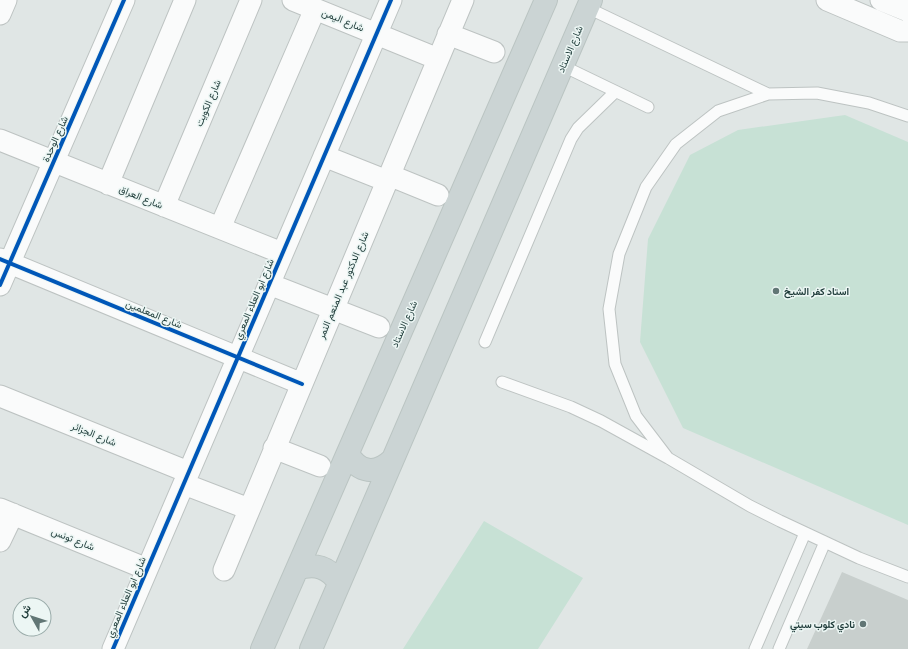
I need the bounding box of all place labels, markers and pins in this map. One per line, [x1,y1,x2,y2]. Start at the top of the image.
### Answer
place label: استاد كفر الشيخ [784,284,849,299]
marker: استاد كفر الشيخ [771,286,781,296]
place label: نادي كلوب سيتي [790,617,855,633]
marker: نادي كلوب سيتي [858,619,868,629]

